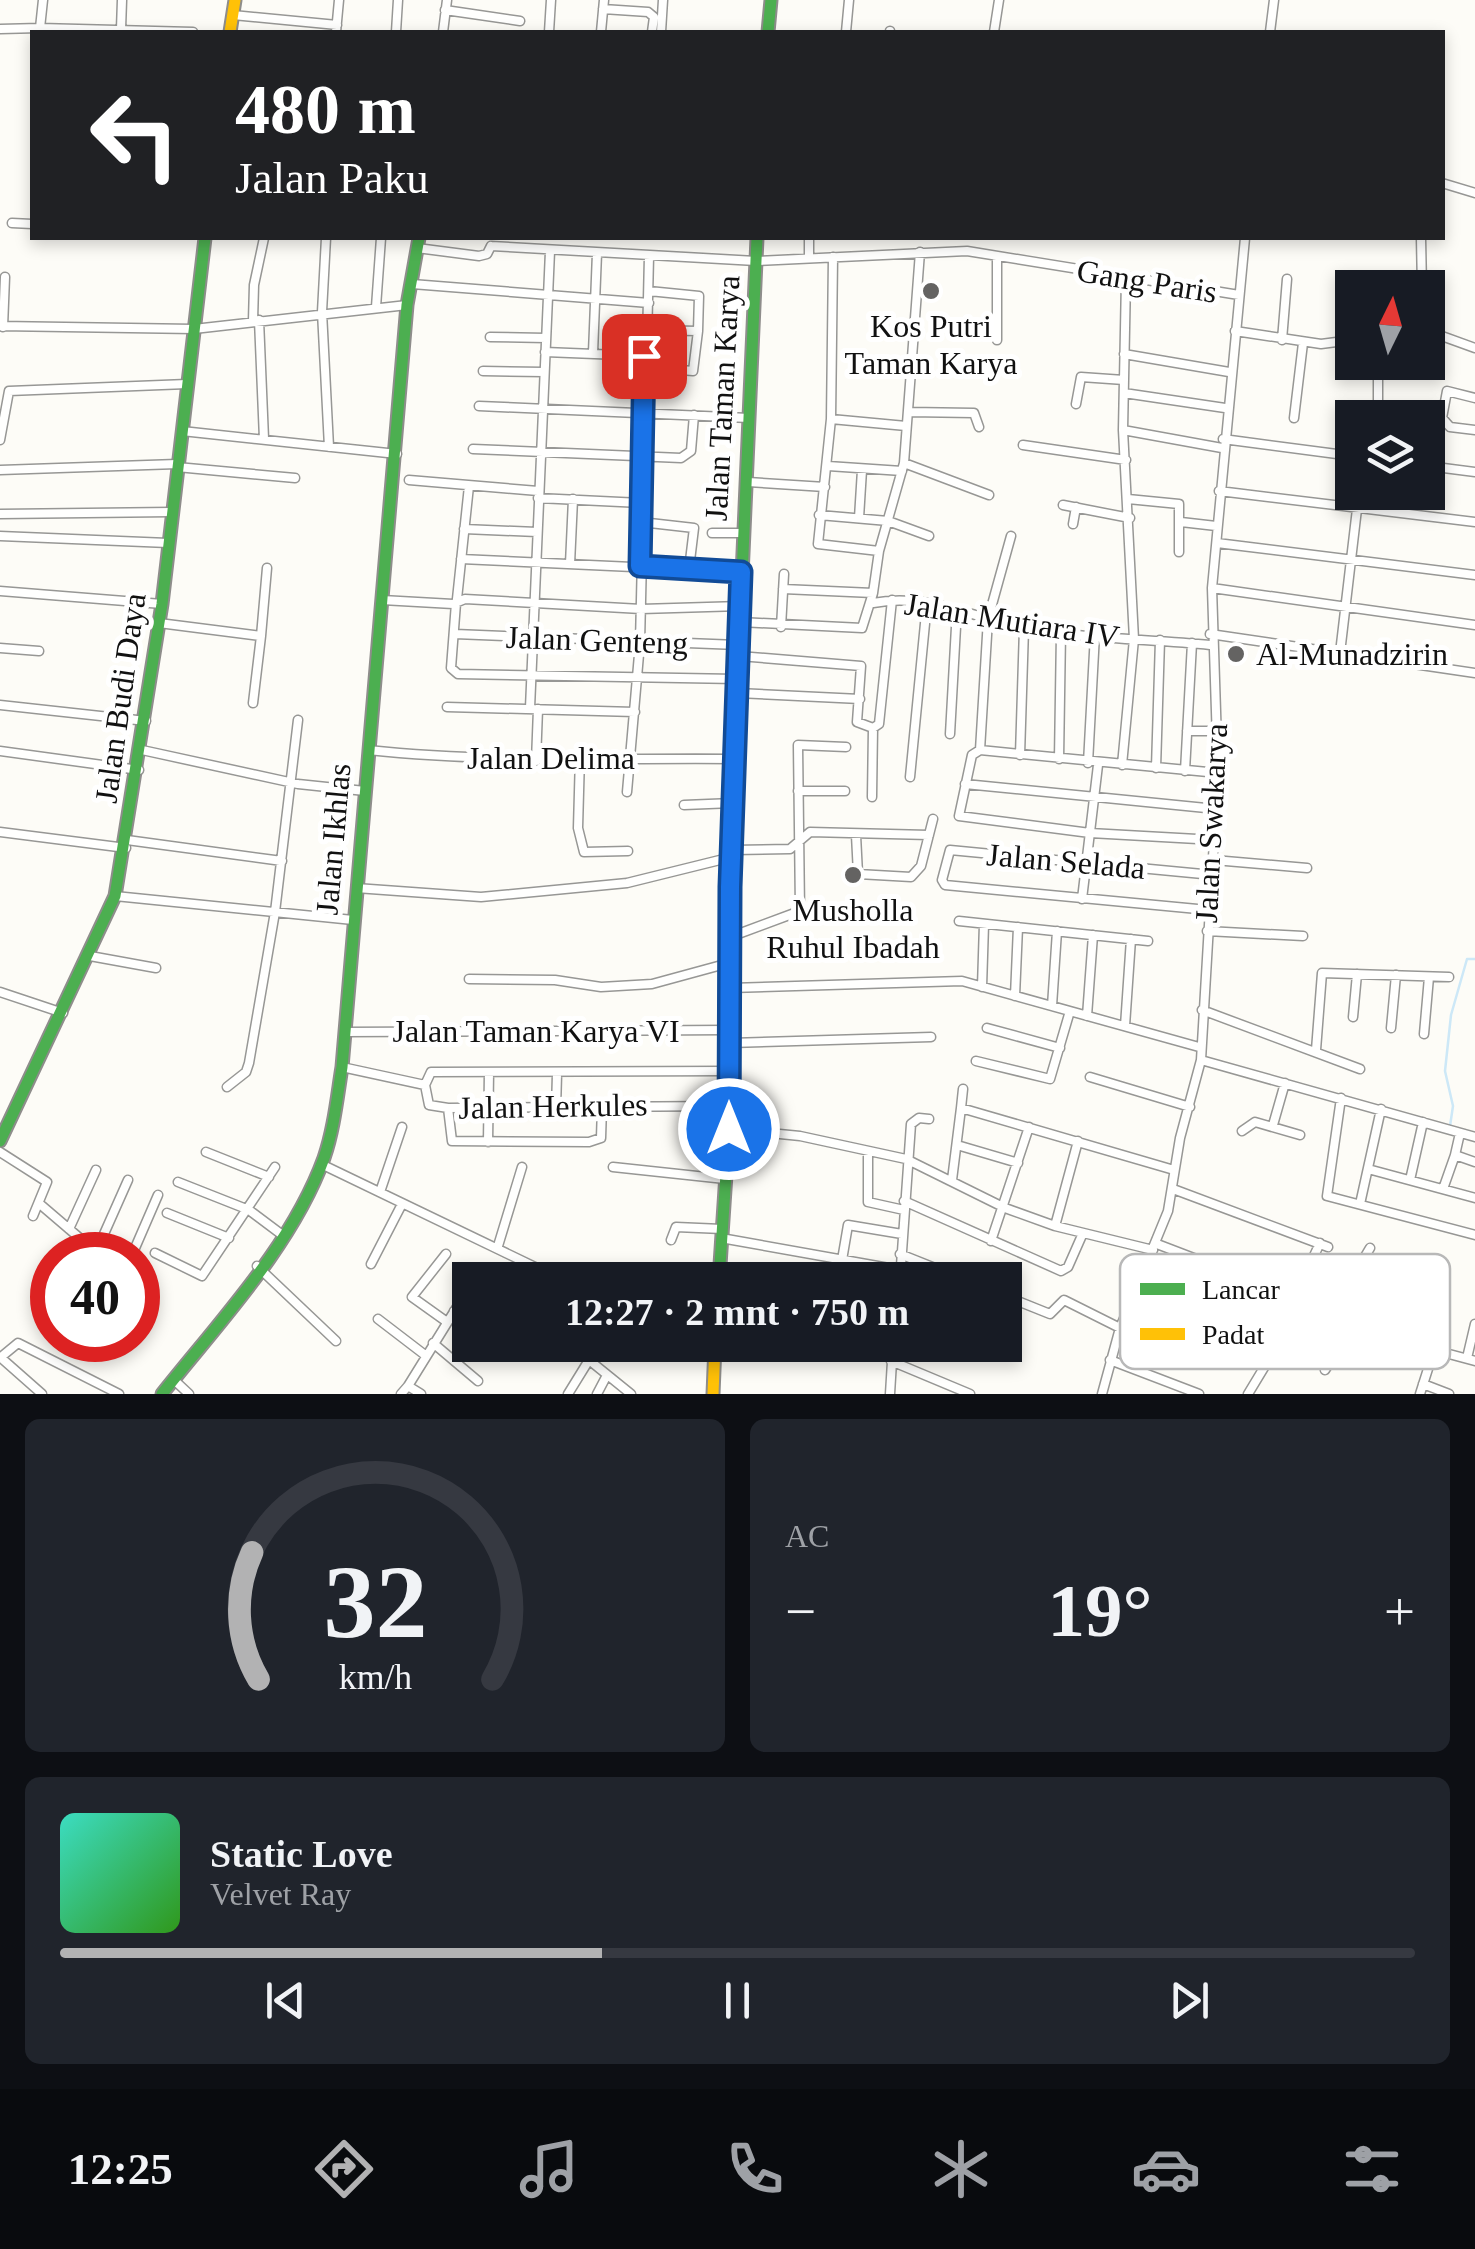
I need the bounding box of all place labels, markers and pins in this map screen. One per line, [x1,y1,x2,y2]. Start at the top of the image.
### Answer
marker: Kos Putri Taman Karya [920,280,942,302]
place label: Kos Putri Taman Karya [845,308,1017,381]
pin [602,314,687,399]
place label: Al-Munadzirin [1256,636,1448,672]
marker: Al-Munadzirin [1225,643,1247,665]
marker: Musholla Ruhul Ibadah [842,864,864,886]
place label: Musholla Ruhul Ibadah [766,892,940,965]

